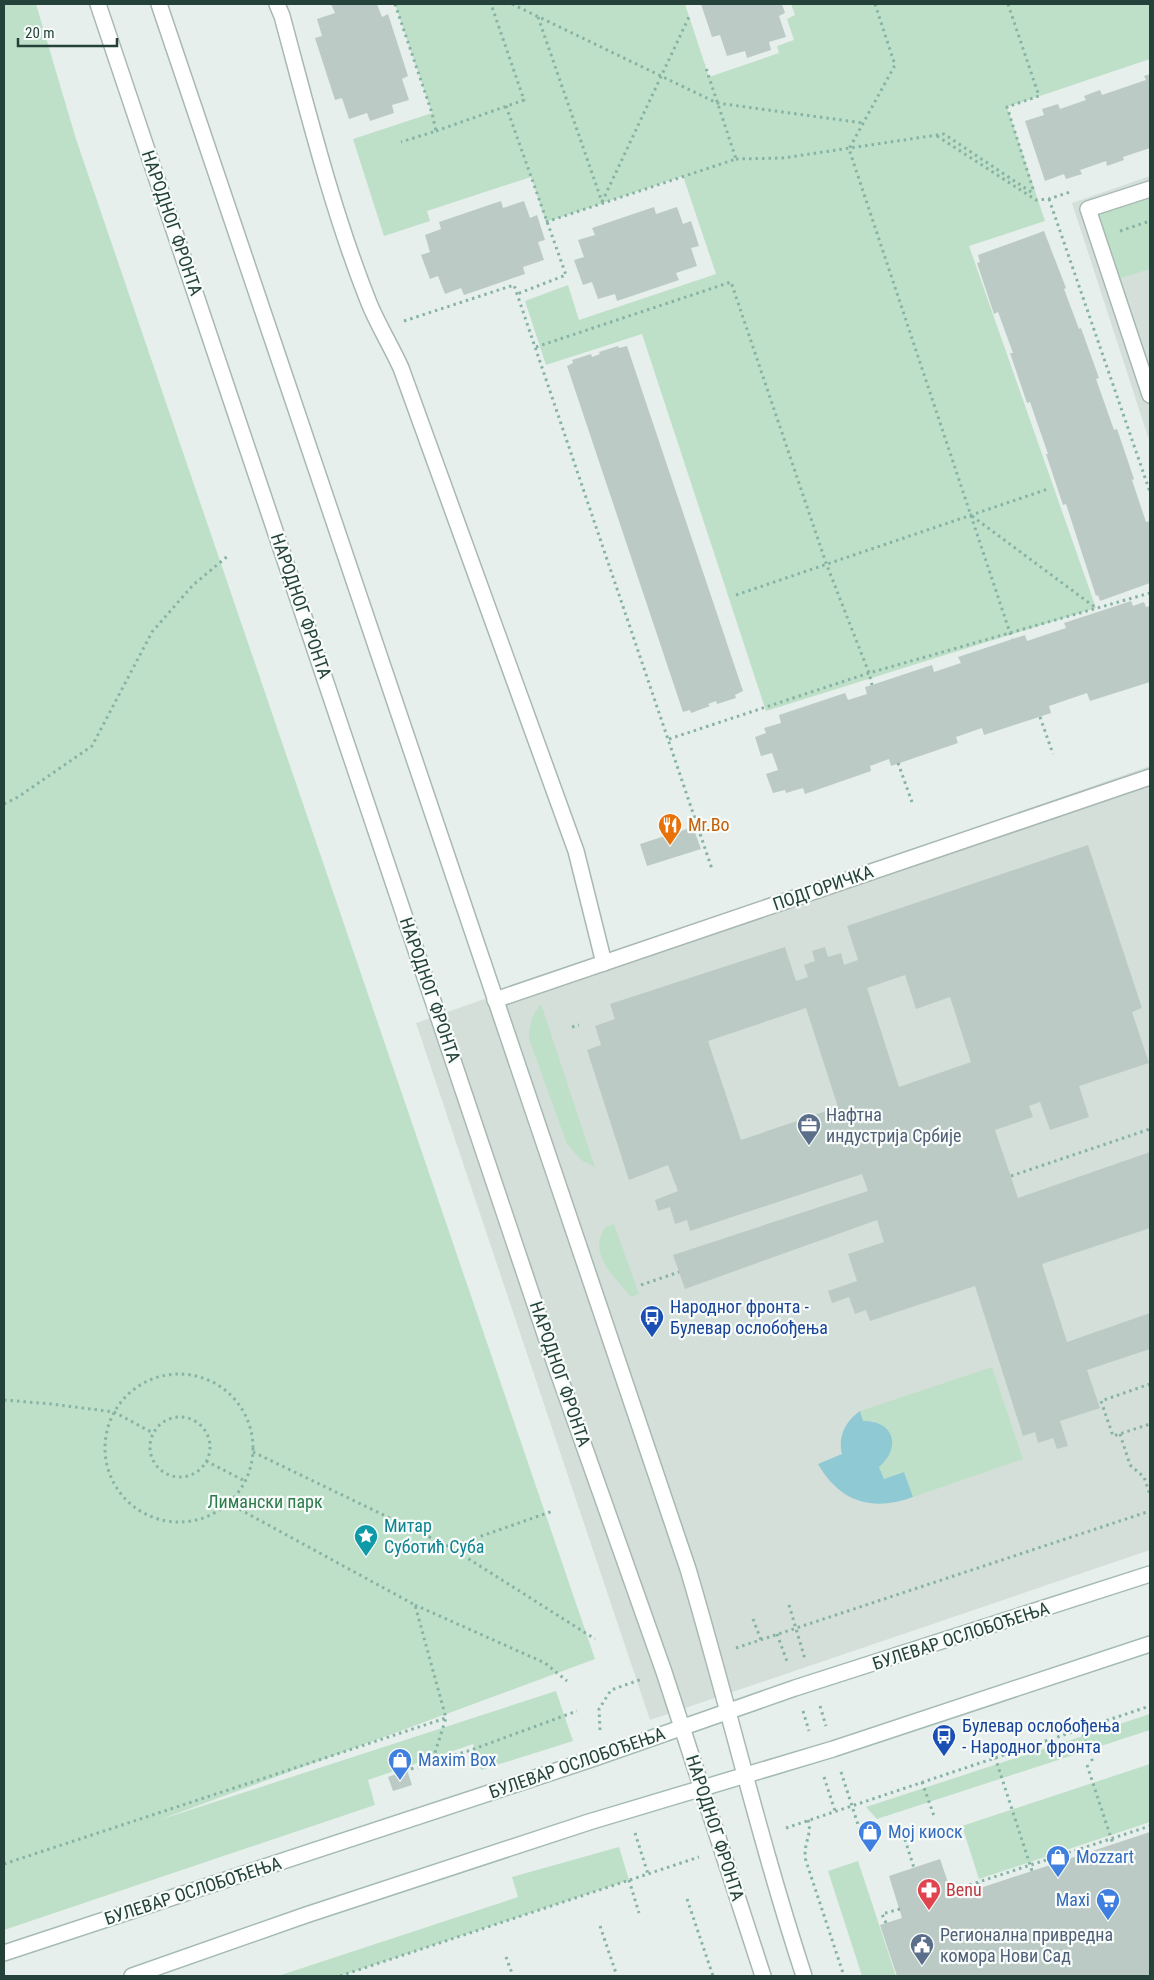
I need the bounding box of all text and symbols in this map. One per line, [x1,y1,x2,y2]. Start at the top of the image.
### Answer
scale bar [18,15,116,47]
text: 20 m [25,24,55,42]
street label: НАРОДНОГ ФРОНТА [138,148,207,299]
street label: НАРОДНОГ ФРОНТА [267,531,336,682]
restaurant icon: Mr.Bo [657,812,683,846]
place label: Mr.Bo [688,814,730,835]
street label: ПОДГОРИЧКА [770,860,876,915]
street label: НАРОДНОГ ФРОНТА [396,915,465,1066]
place label: Нафтна индустрија Србије [826,1104,961,1146]
office icon: Нафтна индустрија Србије [796,1112,822,1146]
place label: Народног фронта - Булевар ослобођења [670,1296,828,1338]
street label: НАРОДНОГ ФРОНТА [526,1299,595,1450]
bus stop icon: Народног фронта - Булевар ослобођења [639,1304,665,1338]
park label: Лимански парк [207,1491,323,1512]
place label: Митар Суботић Суба [384,1515,484,1557]
place icon: Митар Суботић Суба [353,1523,379,1557]
street label: БУЛЕВАР ОСЛОБОЂЕЊА [870,1597,1052,1674]
place label: Булевар ослобођења - Народног фронта [962,1715,1120,1757]
street label: БУЛЕВАР ОСЛОБОЂЕЊА [486,1722,668,1803]
bus stop icon: Булевар ослобођења - Народног фронта [931,1723,957,1757]
shop icon: Maxim Box [387,1747,413,1781]
place label: Maxim Box [418,1749,497,1770]
street label: НАРОДНОГ ФРОНТА [682,1752,749,1904]
shop icon: Мој киоск [857,1819,883,1853]
place label: Мој киоск [888,1821,963,1842]
shop icon: Mozzart [1045,1844,1071,1878]
place label: Mozzart [1076,1846,1134,1867]
street label: БУЛЕВАР ОСЛОБОЂЕЊА [102,1852,284,1929]
pharmacy icon: Benu [916,1877,942,1911]
place label: Benu [946,1879,982,1900]
supermarket icon: Maxi [1095,1887,1121,1921]
place label: Maxi [1056,1889,1090,1910]
place label: Регионална привредна комора Нови Сад [940,1924,1113,1966]
public building icon: Регионална привредна комора Нови Сад [909,1932,935,1966]

